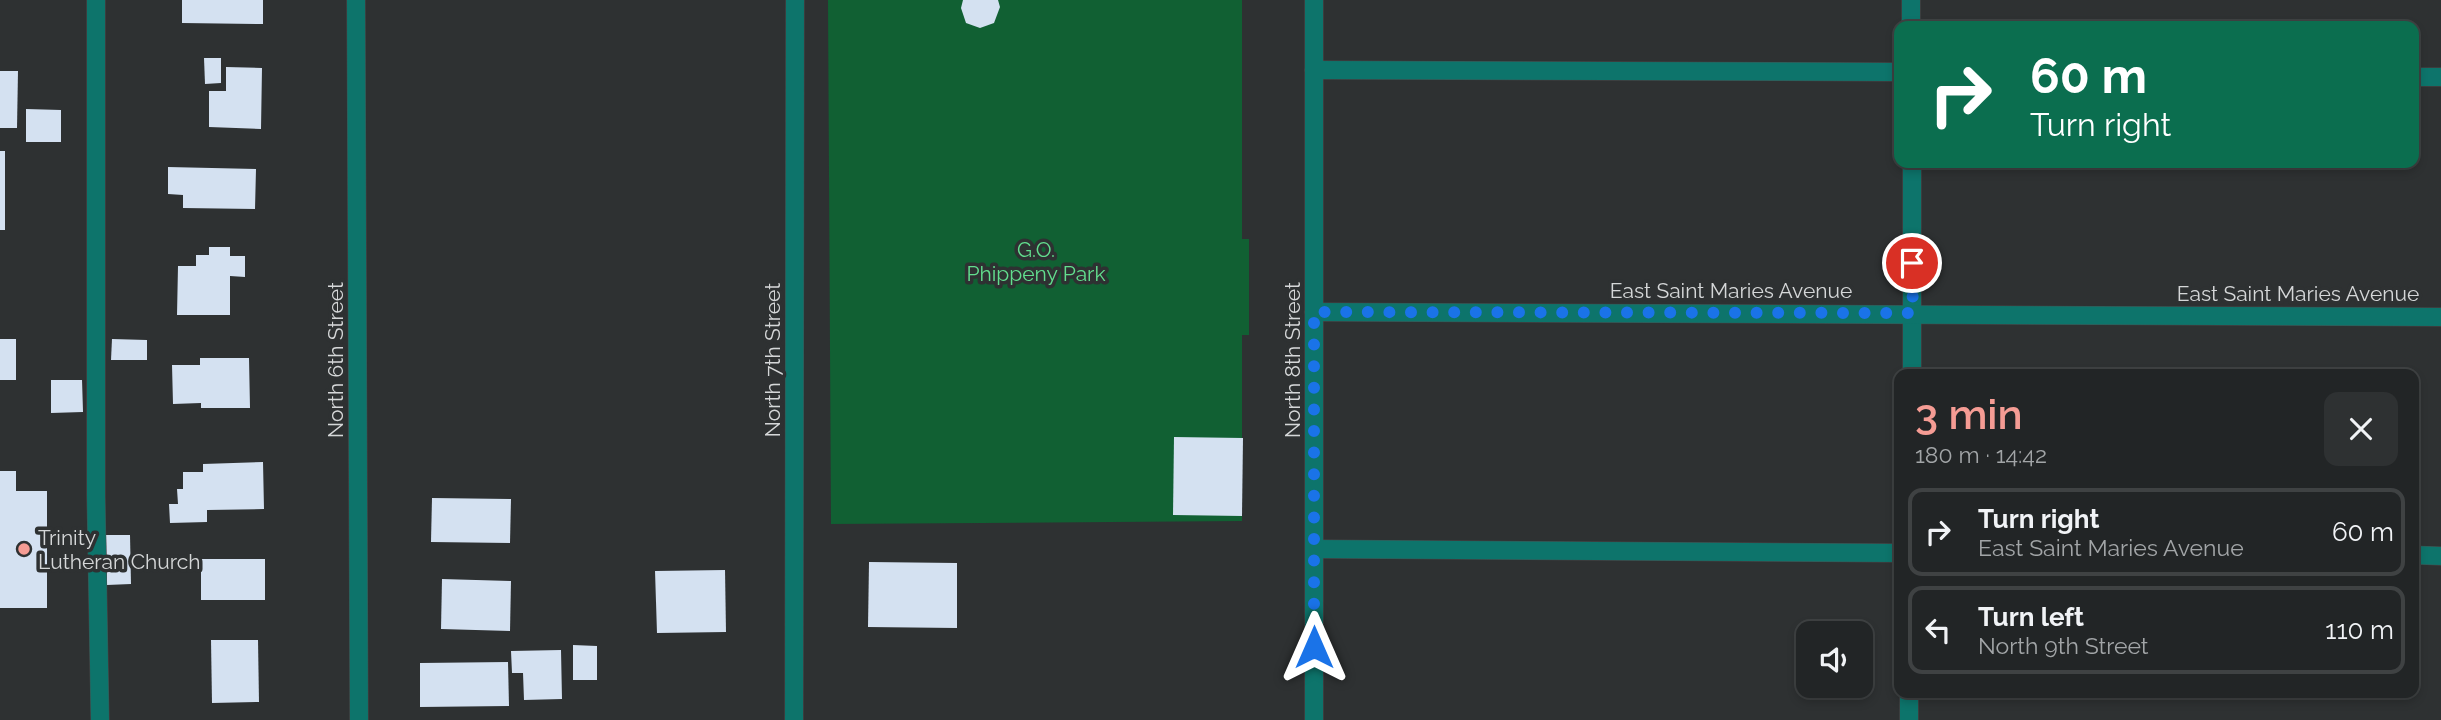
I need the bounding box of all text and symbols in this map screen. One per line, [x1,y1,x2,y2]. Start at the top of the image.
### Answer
text: 60 m [2030,47,2147,104]
icon: right [1915,49,2006,140]
text: Turn right [2030,106,2171,143]
pin [1882,233,1942,293]
park label: G.O. Phippeny Park [966,237,1106,286]
icon: arrive [1893,244,1931,282]
street label: East Saint Maries Avenue [1610,278,1852,303]
street label: East Saint Maries Avenue [2177,281,2419,306]
street label: North 6th Street [323,282,348,438]
street label: North 8th Street [1280,282,1305,438]
street label: North 7th Street [760,283,785,437]
text: 3 min [1915,390,2023,439]
button: close [2324,392,2398,466]
text: 180 m · 14:42 [1915,441,2047,468]
text: Turn right [1978,504,2099,534]
icon: right [1919,513,1957,551]
text: 60 m [2332,517,2394,547]
place label: Trinity Lutheran Church [38,525,201,574]
text: East Saint Maries Avenue [1978,534,2244,561]
marker: Trinity Lutheran Church [16,541,32,557]
text: Turn left [1978,602,2084,632]
position arrow [1277,610,1351,684]
icon: left [1919,611,1957,649]
text: 110 m [2325,615,2394,645]
map controls [1796,621,1873,698]
button: sound [1796,621,1873,698]
text: North 9th Street [1978,632,2149,659]

